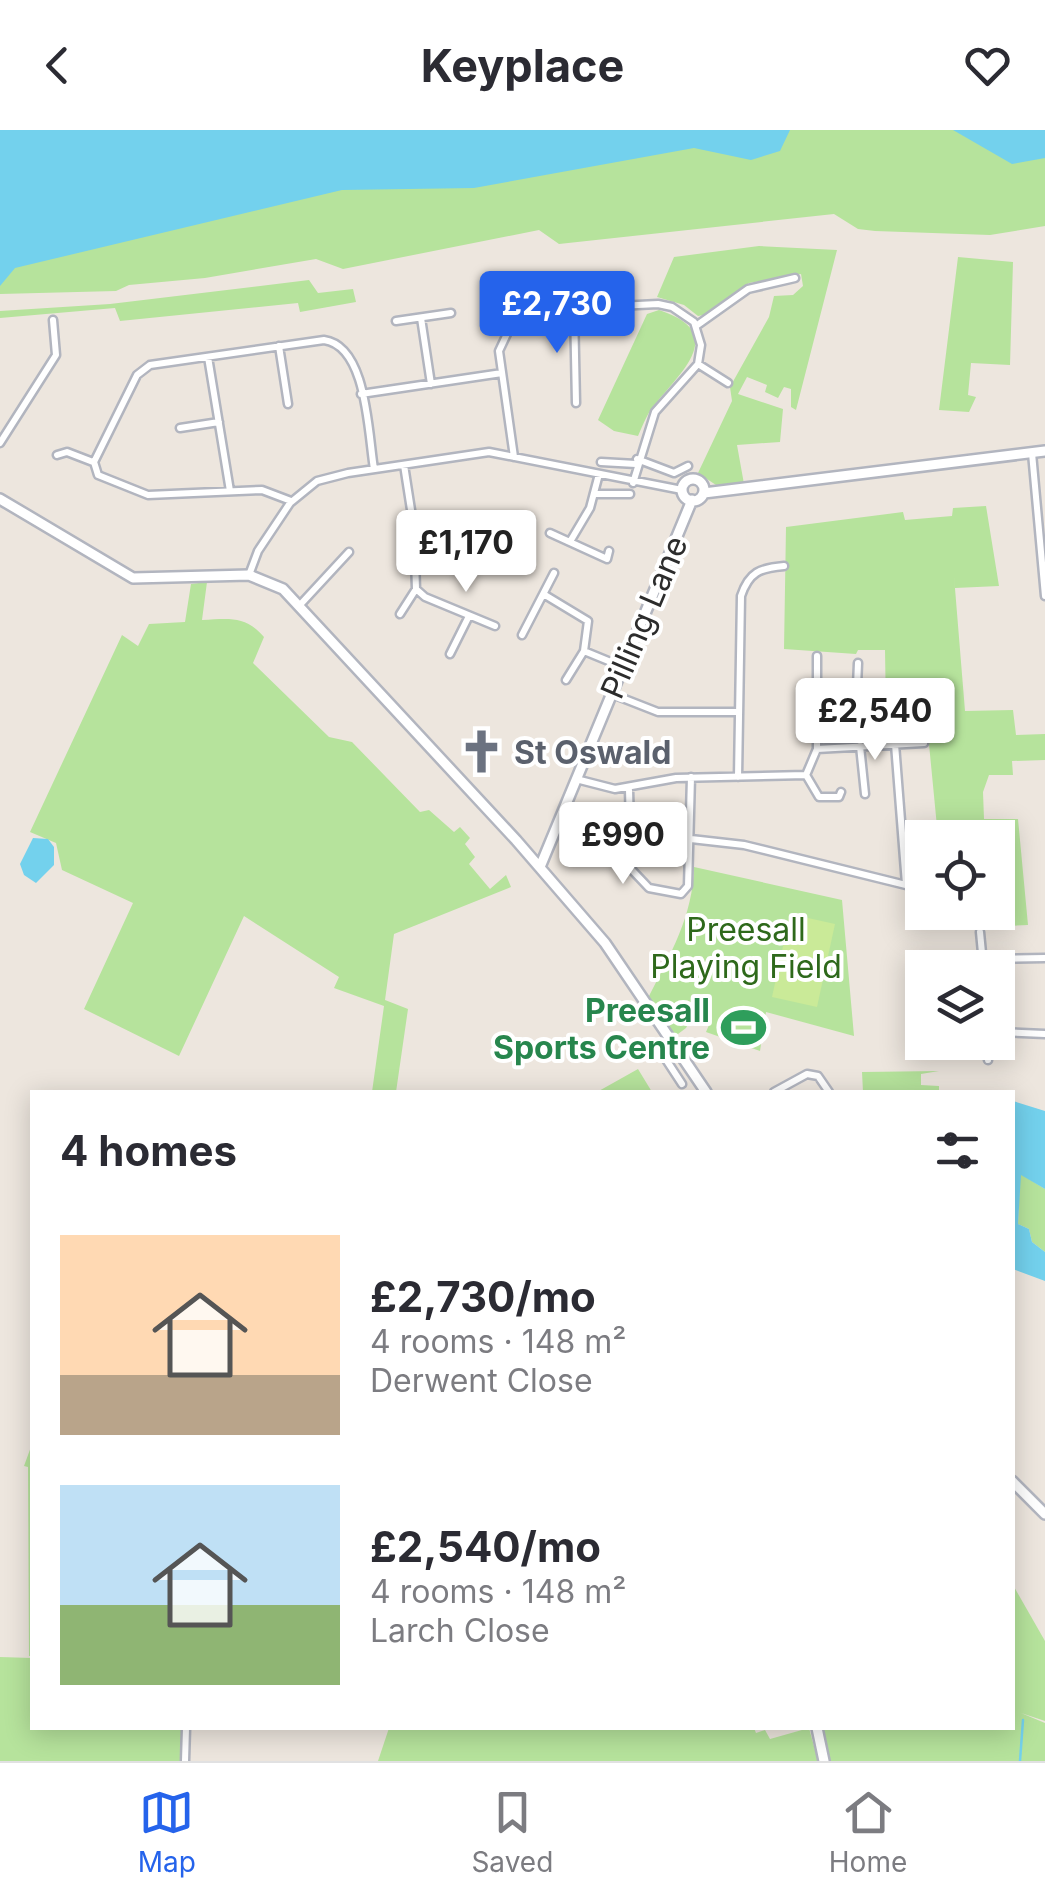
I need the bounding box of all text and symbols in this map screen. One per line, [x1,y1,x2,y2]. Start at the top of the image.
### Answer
icon: back [30,38,85,93]
text: Keyplace [421,38,624,93]
icon: heart [960,38,1015,93]
pin: £2,730 [476,271,638,356]
text: £2,730 [502,284,612,323]
pin: £1,170 [385,510,547,595]
text: £1,170 [418,523,514,562]
street label: Pilling Lane [592,530,696,704]
pin: £2,540 [794,678,956,763]
text: £2,540 [818,691,932,730]
church icon: St Oswald [457,728,505,776]
place label: St Oswald [514,733,671,772]
pin: £990 [564,802,682,887]
text: £990 [581,815,665,854]
map controls [905,820,1015,1060]
button: locate [905,820,1015,930]
park label: Preesall Playing Field [650,910,842,986]
button: layers [905,950,1015,1060]
place label: Preesall Sports Centre [493,991,710,1067]
sports icon: Preesall Sports Centre [719,1004,767,1052]
icon: filters [930,1123,985,1178]
text: 4 homes [60,1125,237,1176]
text: £2,730/mo [370,1271,596,1322]
icon: home [140,1275,260,1395]
text: 4 rooms · 148 m² [370,1322,626,1361]
text: Derwent Close [370,1361,593,1400]
text: £2,540/mo [370,1521,601,1572]
icon: home [140,1525,260,1645]
text: 4 rooms · 148 m² [370,1572,626,1611]
text: Larch Close [370,1611,550,1650]
tab: Map [138,1785,196,1879]
tab: Saved [471,1785,553,1879]
tab: Home [829,1785,907,1879]

